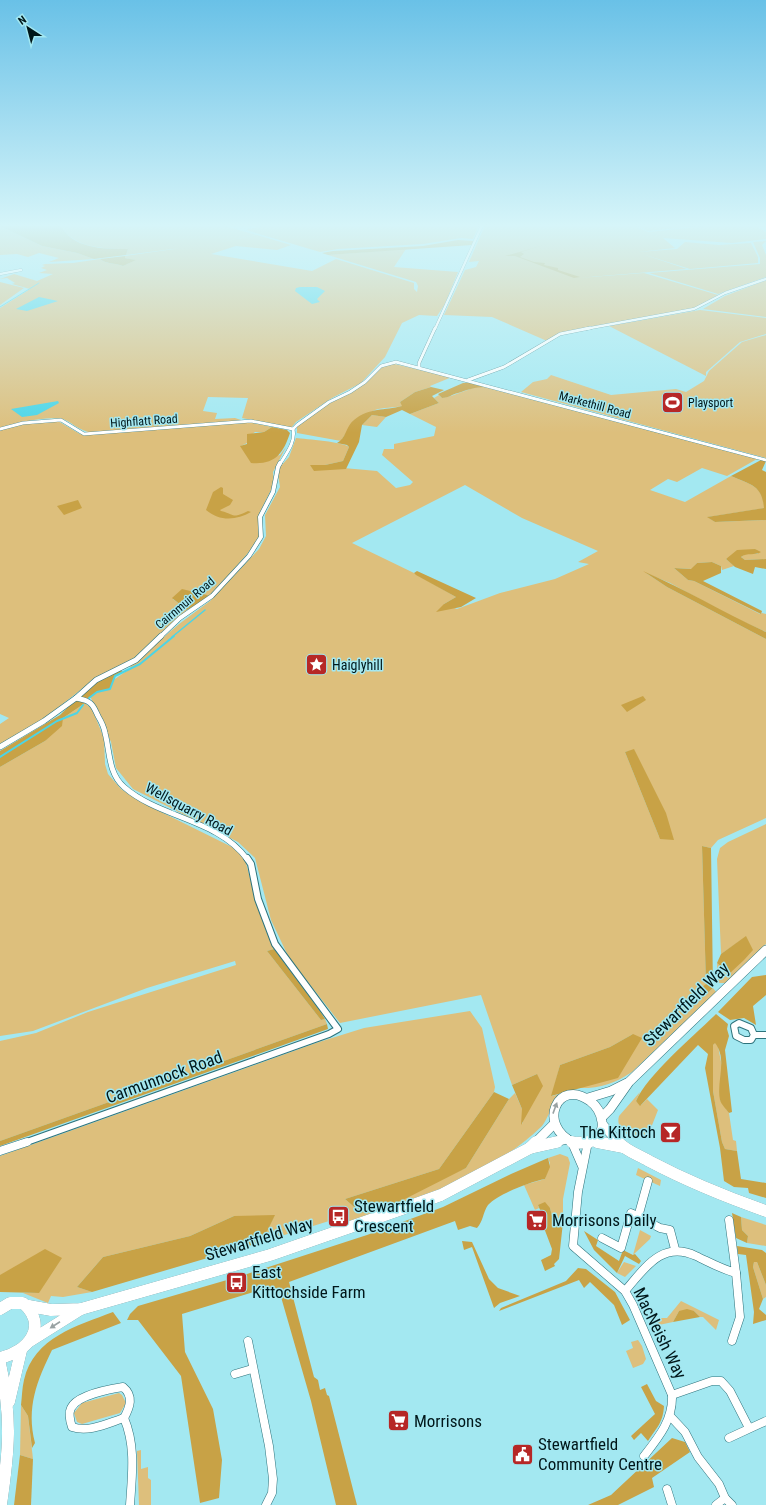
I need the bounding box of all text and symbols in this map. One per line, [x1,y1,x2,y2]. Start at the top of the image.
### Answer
north arrow [8,8,48,48]
text: N [16,13,29,28]
street label: Markethill Road [558,389,633,421]
sports icon: Playsport [660,390,686,416]
place label: Playsport [688,396,733,410]
street label: Highflatt Road [110,412,178,430]
street label: Cairnmuir Road [153,574,217,632]
place icon: Haiglyhill [303,652,329,678]
place label: Haiglyhill [332,657,383,673]
street label: Wellsquarry Road [143,779,235,839]
street label: Stewartfield Way [639,958,733,1050]
street label: Carmunnock Road [103,1047,225,1107]
one-way arrow [552,1102,558,1114]
bar icon: The Kittoch [658,1119,684,1145]
place label: The Kittoch [579,1122,656,1142]
place label: Stewartfield Crescent [354,1196,434,1236]
bus stop icon: Stewartfield Crescent [325,1203,351,1229]
supermarket icon: Morrisons Daily [524,1207,550,1233]
place label: Morrisons Daily [552,1210,657,1230]
street label: Stewartfield Way [203,1213,315,1265]
place label: East Kittochside Farm [252,1262,366,1302]
bus stop icon: East Kittochside Farm [223,1269,249,1295]
street label: MacNeish Way [629,1284,691,1382]
one-way arrow [49,1322,61,1329]
supermarket icon: Morrisons [386,1408,412,1434]
place label: Morrisons [414,1411,482,1431]
place label: Stewartfield Community Centre [538,1434,662,1474]
public building icon: Stewartfield Community Centre [509,1441,535,1467]

